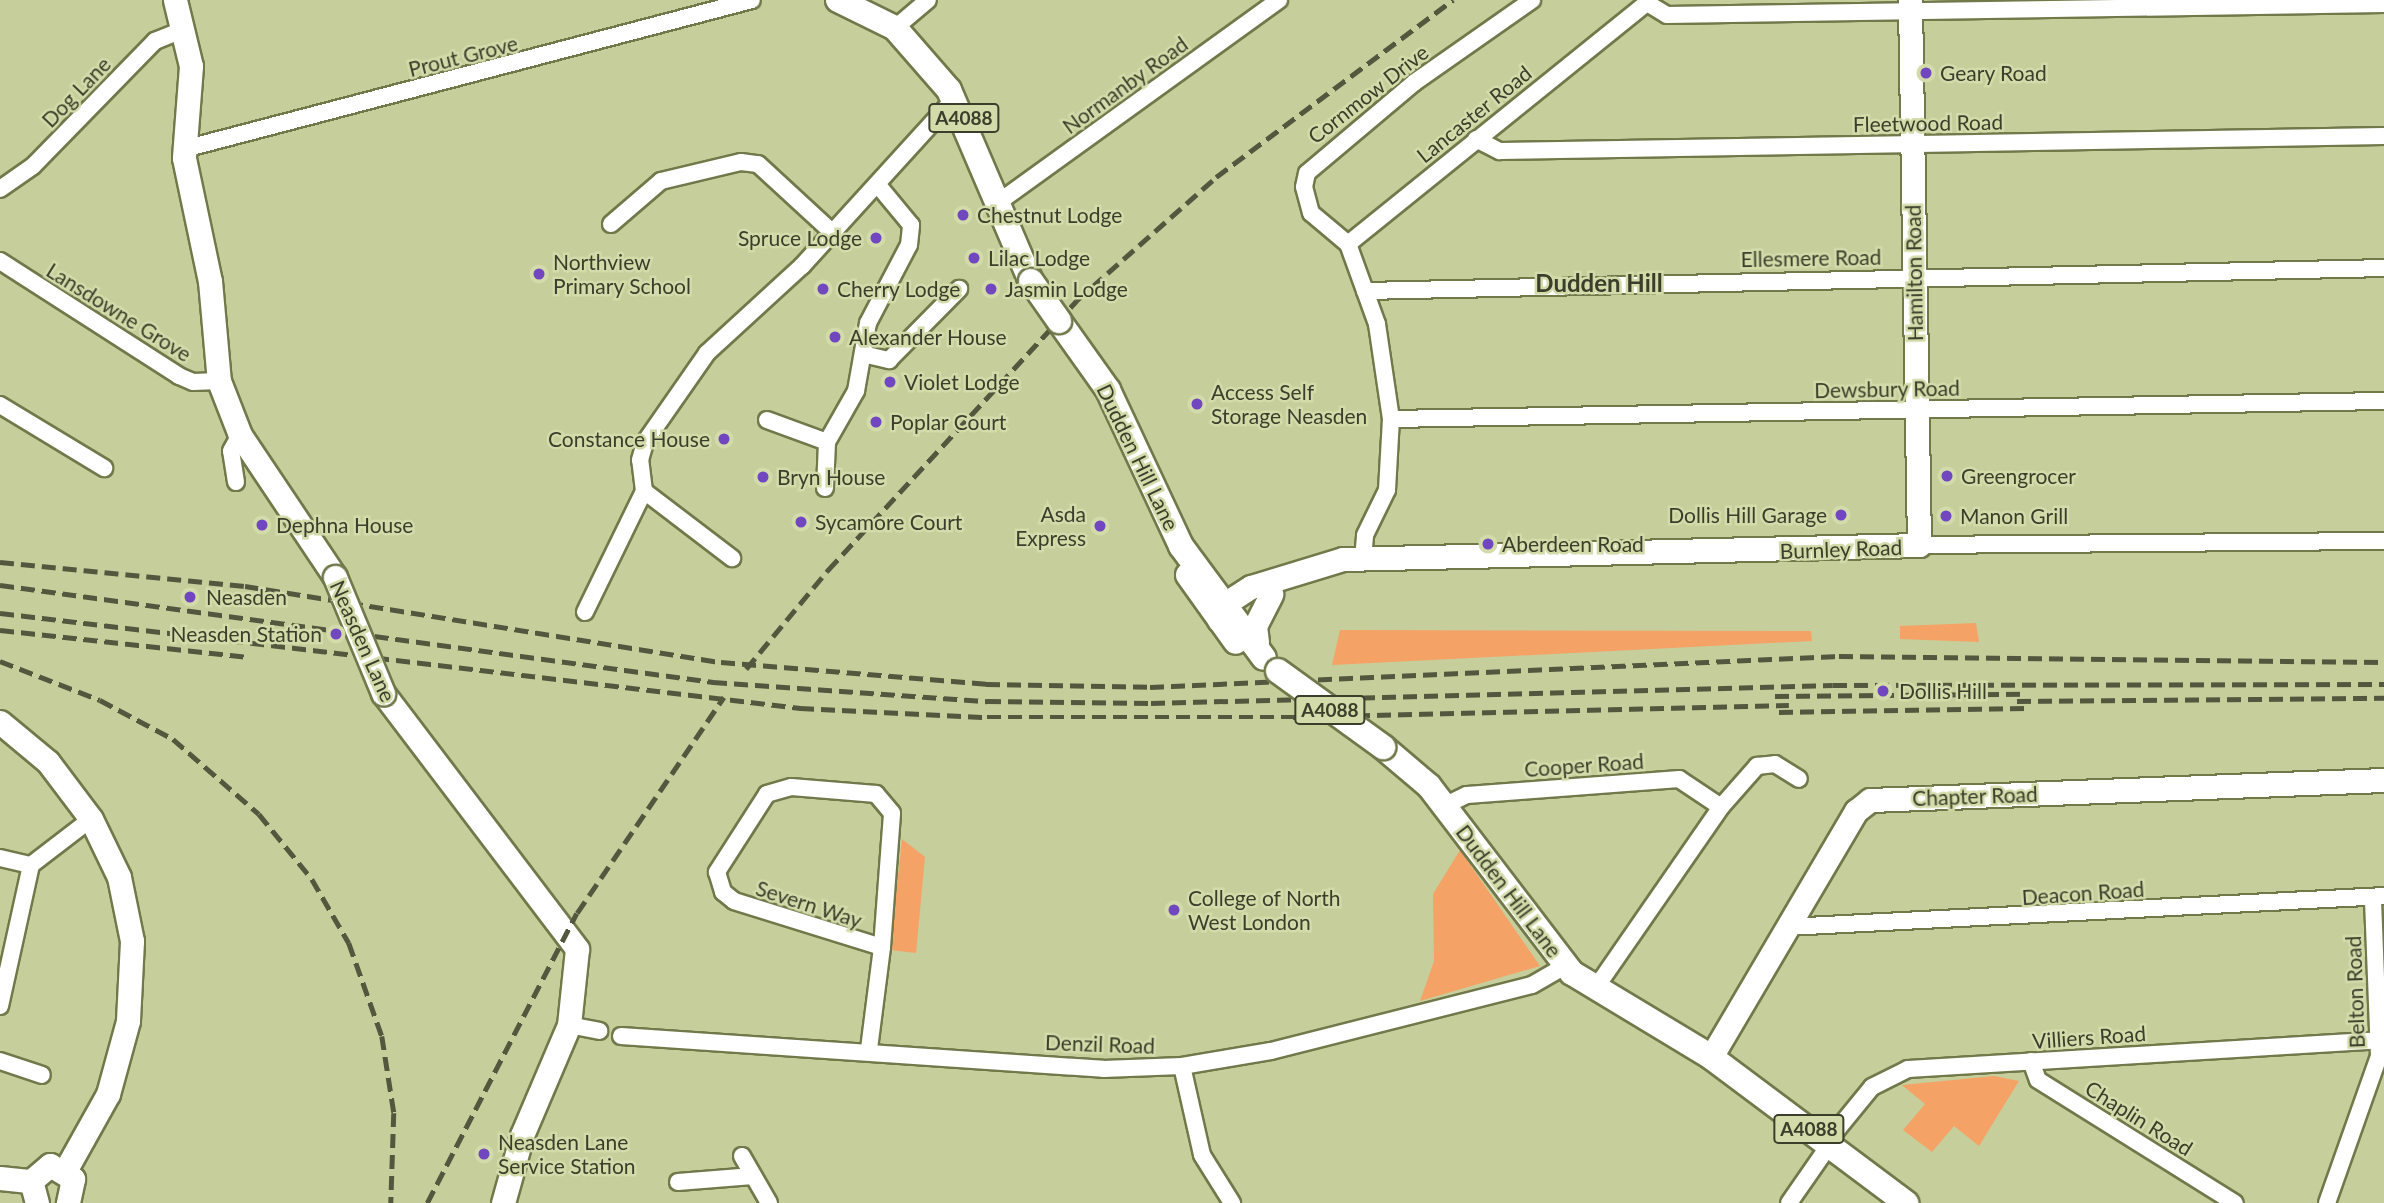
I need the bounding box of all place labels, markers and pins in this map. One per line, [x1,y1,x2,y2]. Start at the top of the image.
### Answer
place label: Geary Road [1940,60,2047,86]
marker: Geary Road [1918,65,1934,81]
place label: Chestnut Lodge [977,202,1122,228]
marker: Chestnut Lodge [955,207,971,223]
place label: Spruce Lodge [738,225,862,251]
marker: Spruce Lodge [868,230,884,246]
place label: Lilac Lodge [988,245,1090,271]
place label: Northview Primary School [553,249,691,299]
marker: Lilac Lodge [966,250,982,266]
marker: Northview Primary School [531,266,547,282]
place label: Cherry Lodge [837,276,961,302]
place label: Jasmin Lodge [1005,276,1128,302]
marker: Cherry Lodge [815,281,831,297]
marker: Jasmin Lodge [983,281,999,297]
place label: Alexander House [849,324,1007,350]
marker: Alexander House [827,329,843,345]
place label: Violet Lodge [904,369,1020,395]
marker: Violet Lodge [882,374,898,390]
place label: Access Self Storage Neasden [1211,379,1367,429]
marker: Access Self Storage Neasden [1189,396,1205,412]
place label: Poplar Court [890,409,1007,435]
marker: Poplar Court [868,414,884,430]
place label: Constance House [548,426,710,452]
marker: Constance House [716,431,732,447]
place label: Greengrocer [1961,463,2076,489]
place label: Bryn House [777,464,885,490]
marker: Greengrocer [1939,468,1955,484]
marker: Bryn House [755,469,771,485]
place label: Asda Express [1015,501,1086,551]
place label: Dollis Hill Garage [1668,502,1827,528]
place label: Manon Grill [1960,503,2068,529]
marker: Dollis Hill Garage [1833,507,1849,523]
marker: Manon Grill [1938,508,1954,524]
place label: Sycamore Court [815,509,962,535]
place label: Dephna House [276,512,413,538]
marker: Sycamore Court [793,514,809,530]
marker: Dephna House [254,517,270,533]
marker: Asda Express [1092,518,1108,534]
place label: Aberdeen Road [1502,531,1644,557]
marker: Aberdeen Road [1480,536,1496,552]
place label: Neasden [206,584,287,610]
marker: Neasden [180,587,200,607]
place label: Neasden Station [170,621,322,647]
marker: Neasden Station [328,626,344,642]
place label: Dollis Hill [1899,678,1987,704]
marker: Dollis Hill [1873,681,1893,701]
place label: College of North West London [1188,885,1341,935]
marker: College of North West London [1166,902,1182,918]
place label: Neasden Lane Service Station [498,1129,636,1179]
marker: Neasden Lane Service Station [476,1146,492,1162]

